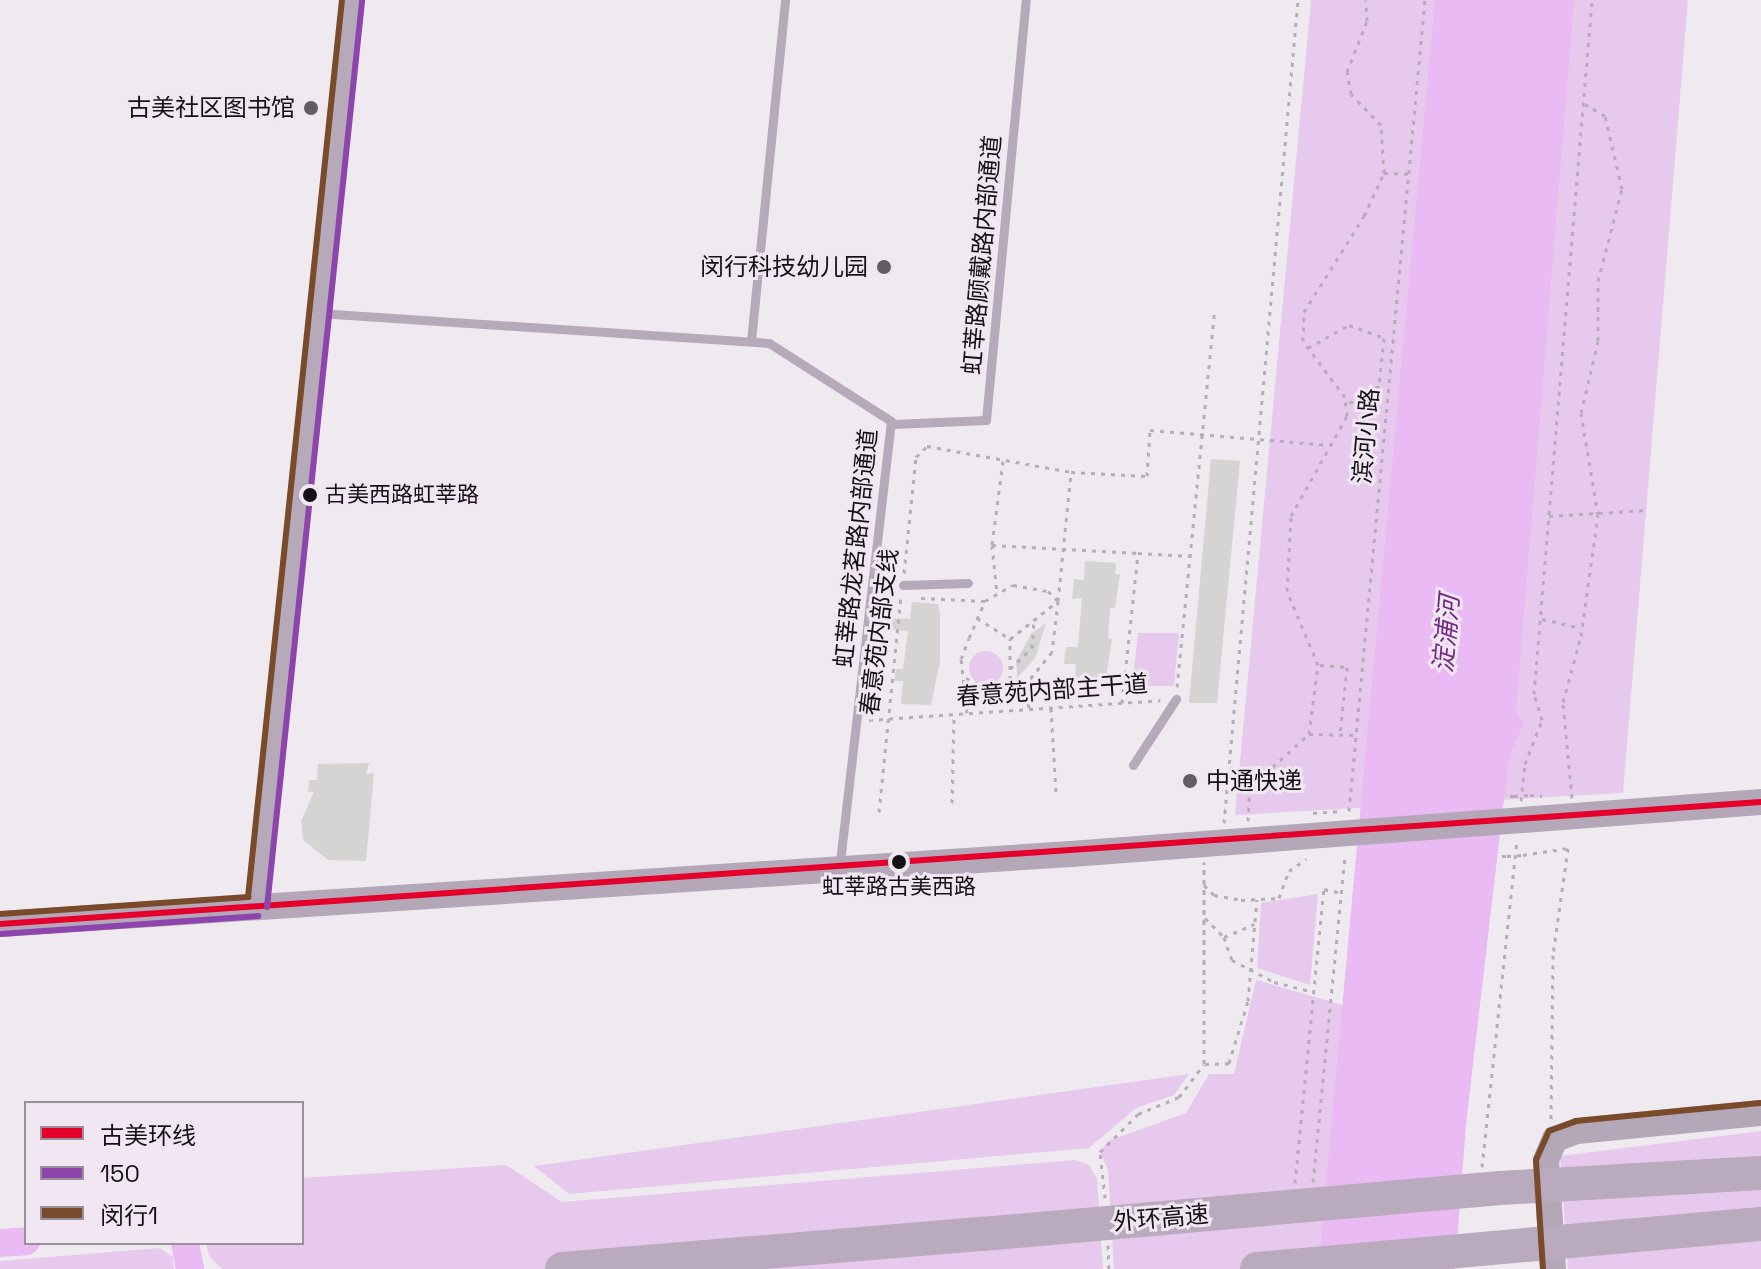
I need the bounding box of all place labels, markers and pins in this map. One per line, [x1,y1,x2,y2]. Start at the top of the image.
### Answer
place label: 古美社区图书馆 [127,94,295,122]
marker: 古美社区图书馆 [302,99,320,117]
place label: 闵行科技幼儿园 [700,253,868,281]
marker: 闵行科技幼儿园 [875,258,893,276]
place label: 古美西路虹莘路 [325,482,479,508]
marker: 古美西路虹莘路 [302,487,318,503]
place label: 中通快递 [1206,767,1302,795]
marker: 中通快递 [1181,772,1199,790]
marker: 虹莘路古美西路 [891,854,907,870]
place label: 虹莘路古美西路 [822,874,976,900]

